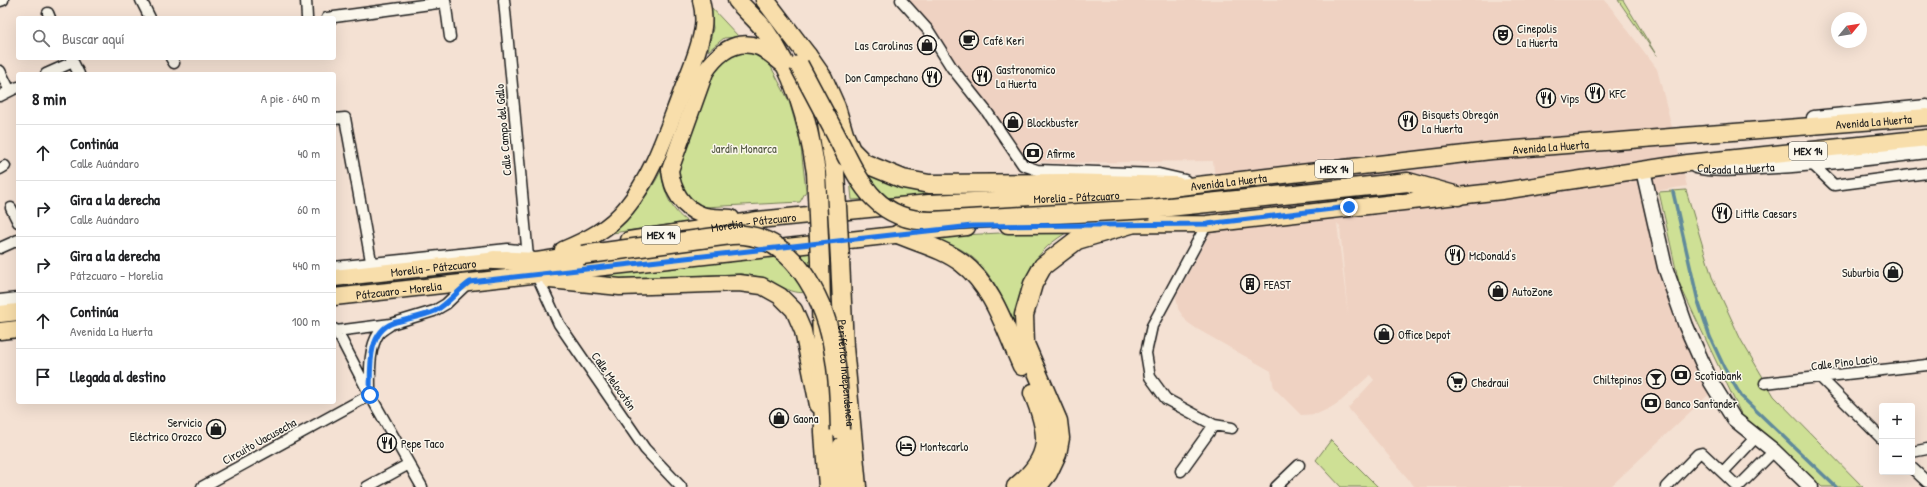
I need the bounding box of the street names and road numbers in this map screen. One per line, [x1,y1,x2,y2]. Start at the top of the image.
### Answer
street label: Calle Campo del Gallo [491,83,515,177]
street label: Avenida La Huerta [1835,110,1913,133]
street label: Avenida La Huerta [1512,135,1590,158]
road number: MEX 14 [1789,142,1827,160]
street label: Calzada La Huerta [1696,158,1775,177]
road number: MEX 14 [1315,160,1353,178]
street label: Avenida La Huerta [1190,169,1268,194]
street label: Morelia - Pátzcuaro [1033,186,1120,207]
street label: Morelia - Pátzcuaro [710,208,797,236]
road number: MEX 14 [642,226,680,244]
street label: Morelia - Pátzcuaro [390,254,477,280]
street label: Pátzcuaro - Morelia [355,277,442,303]
street label: Periférico Independencia [834,319,860,427]
street label: Calle Melocotón [588,348,640,414]
street label: Calle Pino Lacio [1810,349,1878,375]
street label: Circuito Uacusecha [219,413,299,468]

